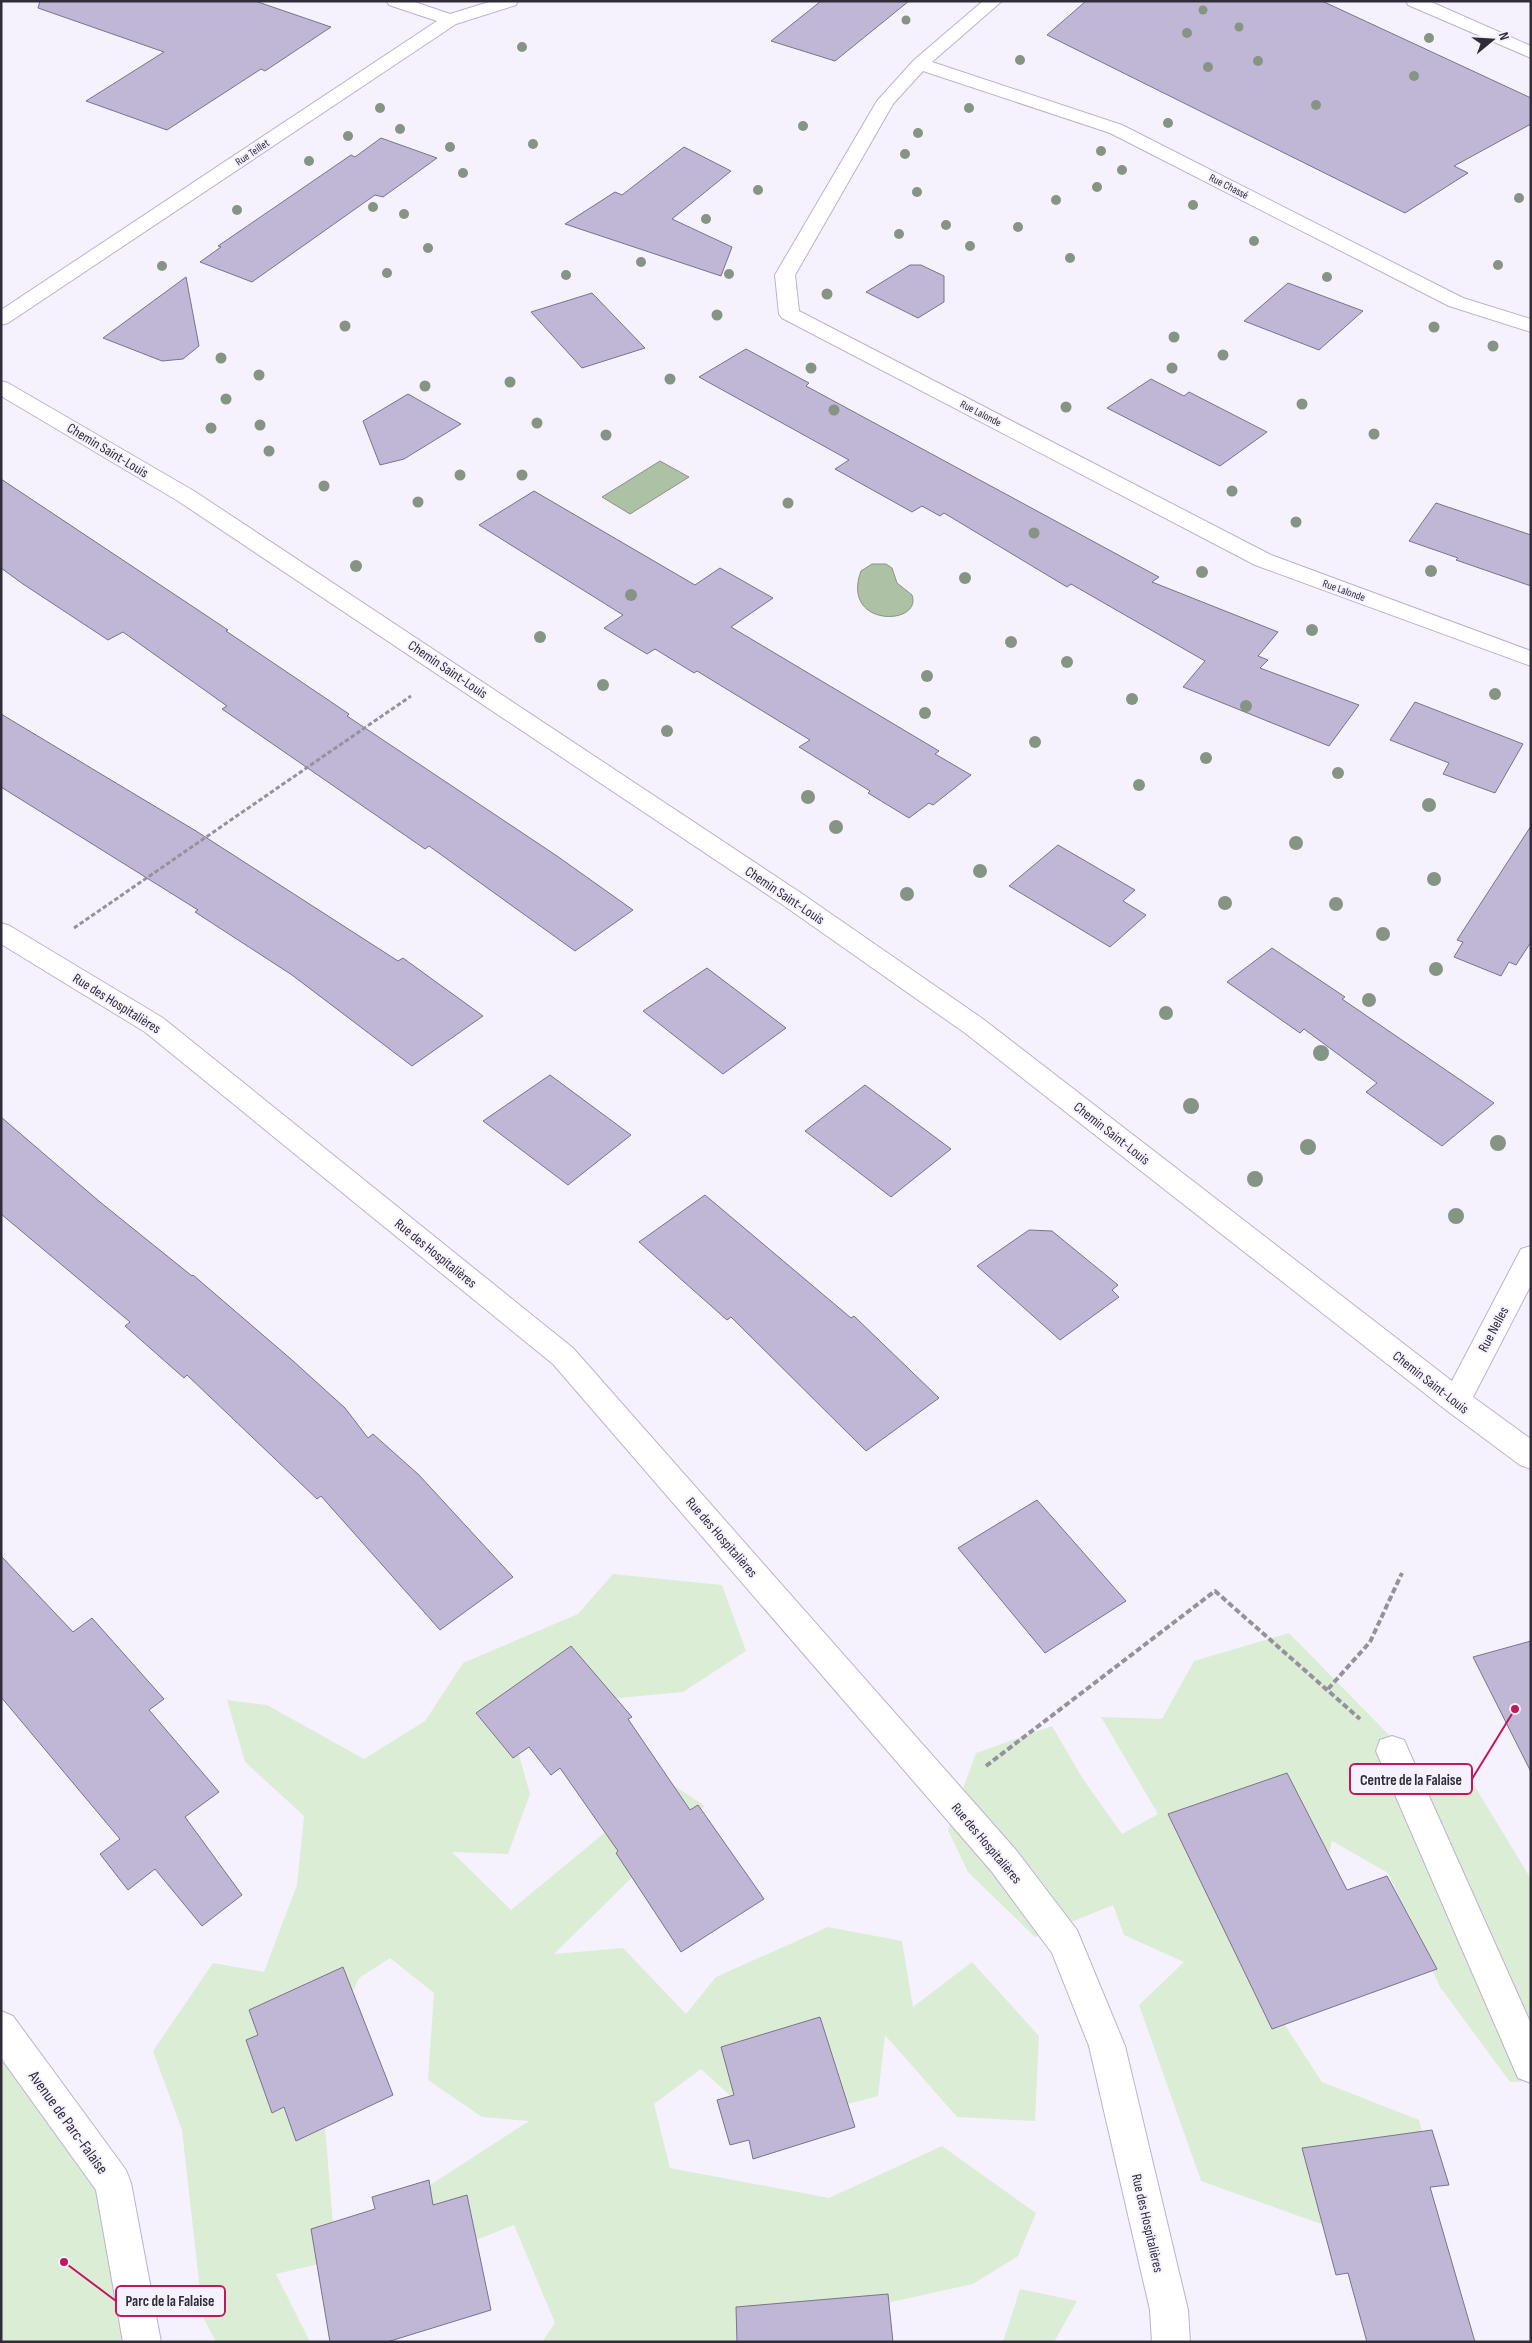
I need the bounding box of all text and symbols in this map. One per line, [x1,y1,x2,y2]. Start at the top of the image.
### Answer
north arrow [1467,15,1517,65]
text: N [1495,30,1513,42]
street label: Rue Teillet [233,136,272,168]
street label: Rue Chassé [1207,171,1251,202]
street label: Rue Lalonde [958,398,1004,429]
street label: Chemin Saint-Louis [64,419,152,481]
street label: Rue Lalonde [1321,577,1367,604]
street label: Chemin Saint-Louis [405,637,491,702]
street label: Chemin Saint-Louis [742,863,828,928]
street label: Rue des Hospitalières [70,970,164,1037]
street label: Chemin Saint-Louis [1070,1098,1153,1168]
street label: Rue des Hospitalières [391,1215,480,1292]
street label: Rue Nelles [1474,1304,1512,1355]
street label: Chemin Saint-Louis [1389,1347,1472,1417]
street label: Rue des Hospitalières [682,1494,761,1581]
callout: Centre de la Falaise [1350,1764,1472,1794]
text: Centre de la Falaise [1360,1771,1462,1790]
street label: Rue des Hospitalières [948,1799,1025,1887]
street label: Avenue de Parc-Falaise [23,2067,112,2178]
street label: Rue des Hospitalières [1128,2172,1167,2274]
callout: Parc de la Falaise [116,2286,225,2316]
text: Parc de la Falaise [126,2292,214,2311]

